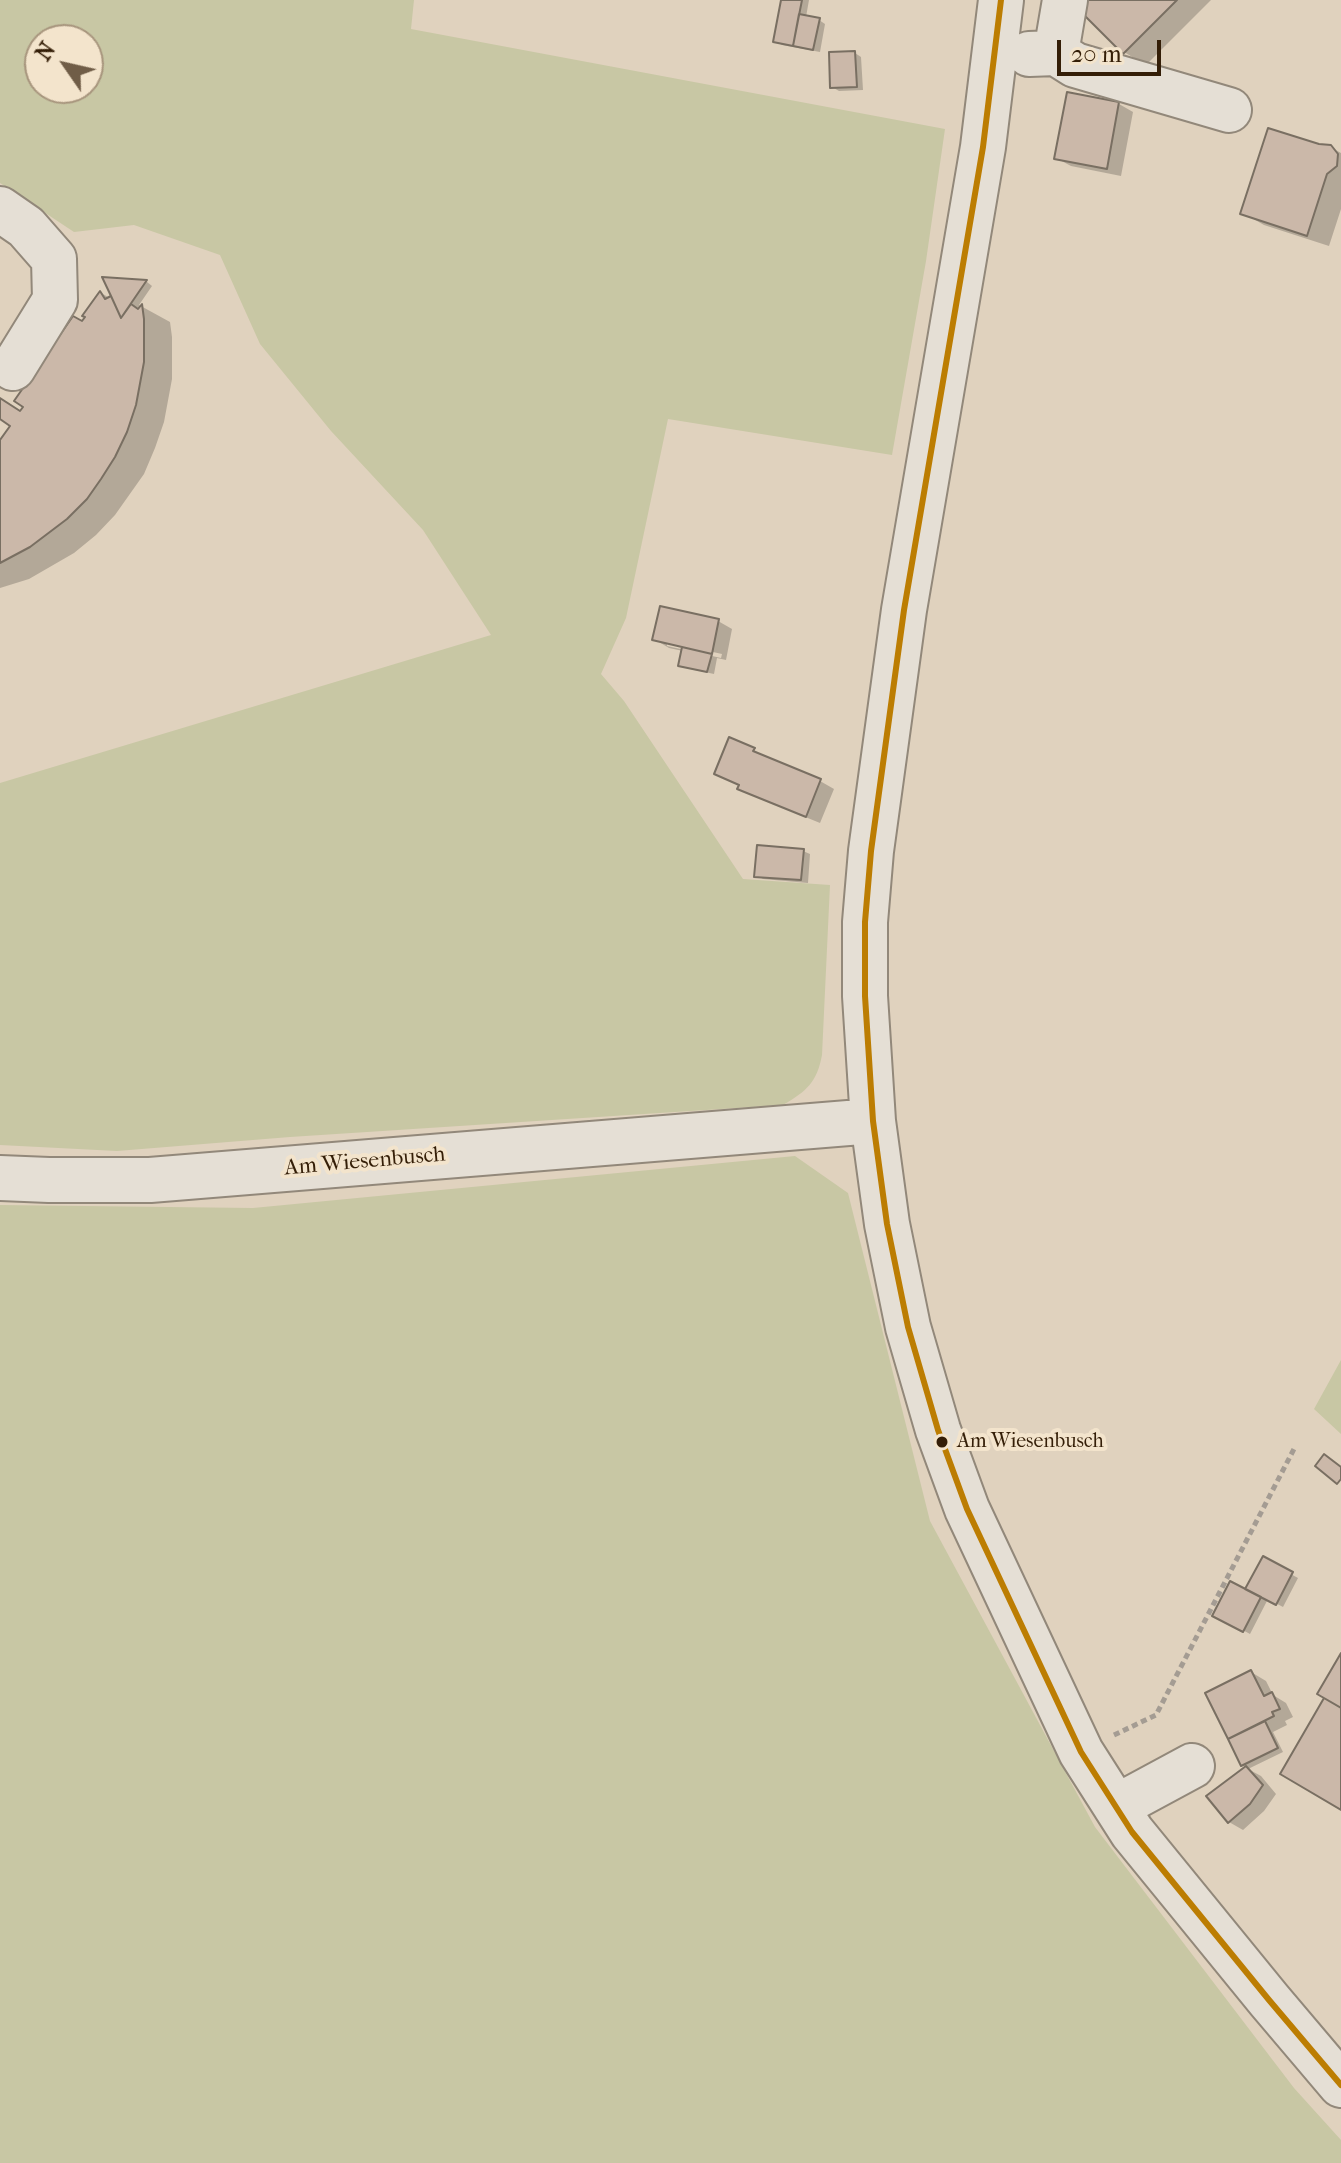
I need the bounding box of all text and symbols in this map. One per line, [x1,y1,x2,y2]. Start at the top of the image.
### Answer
north arrow [24,24,104,104]
scale bar [1061,24,1165,74]
text: N [30,38,61,66]
text: 20 m [1071,40,1122,68]
street label: Am Wiesenbusch [283,1142,447,1182]
place label: Am Wiesenbusch [957,1430,1104,1454]
marker: Am Wiesenbusch [934,1434,950,1450]

